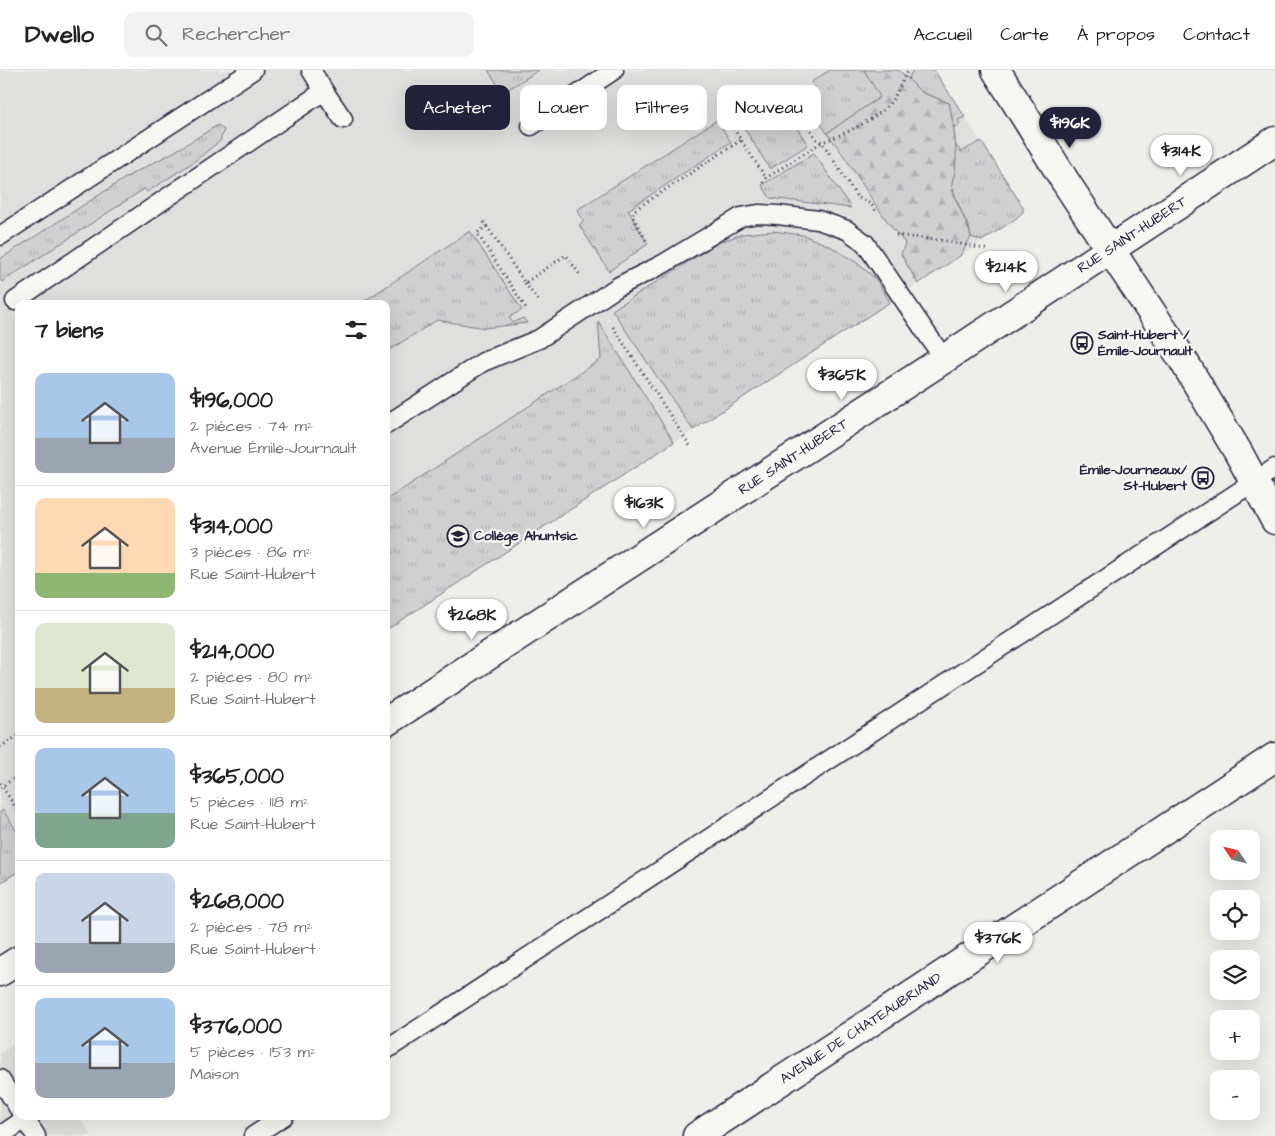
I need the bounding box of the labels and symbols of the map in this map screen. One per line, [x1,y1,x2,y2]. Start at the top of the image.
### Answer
pin: $196K [1035,106,1105,149]
pin: $314K [1146,134,1216,177]
street label: RUE SAINT-HUBERT [1074,192,1191,278]
pin: $214K [971,250,1041,293]
place label: Saint-Hubert / Émile-Journault [1097,325,1193,361]
bus stop icon: Saint-Hubert / Émile-Journault [1070,331,1094,355]
pin: $365K [807,358,877,401]
street label: RUE SAINT-HUBERT [735,414,852,500]
place label: Émile-Journeaux/ St-Hubert [1080,460,1188,496]
bus stop icon: Émile-Journeaux/ St-Hubert [1191,466,1215,490]
pin: $163K [609,486,679,529]
school or university icon: Collège Ahuntsic [446,524,470,548]
place label: Collège Ahuntsic [474,526,578,547]
pin: $268K [437,598,507,641]
north arrow [1210,830,1260,880]
pin: $376K [963,922,1033,964]
street label: AVENUE DE CHATEAUBRIAND [776,968,946,1089]

